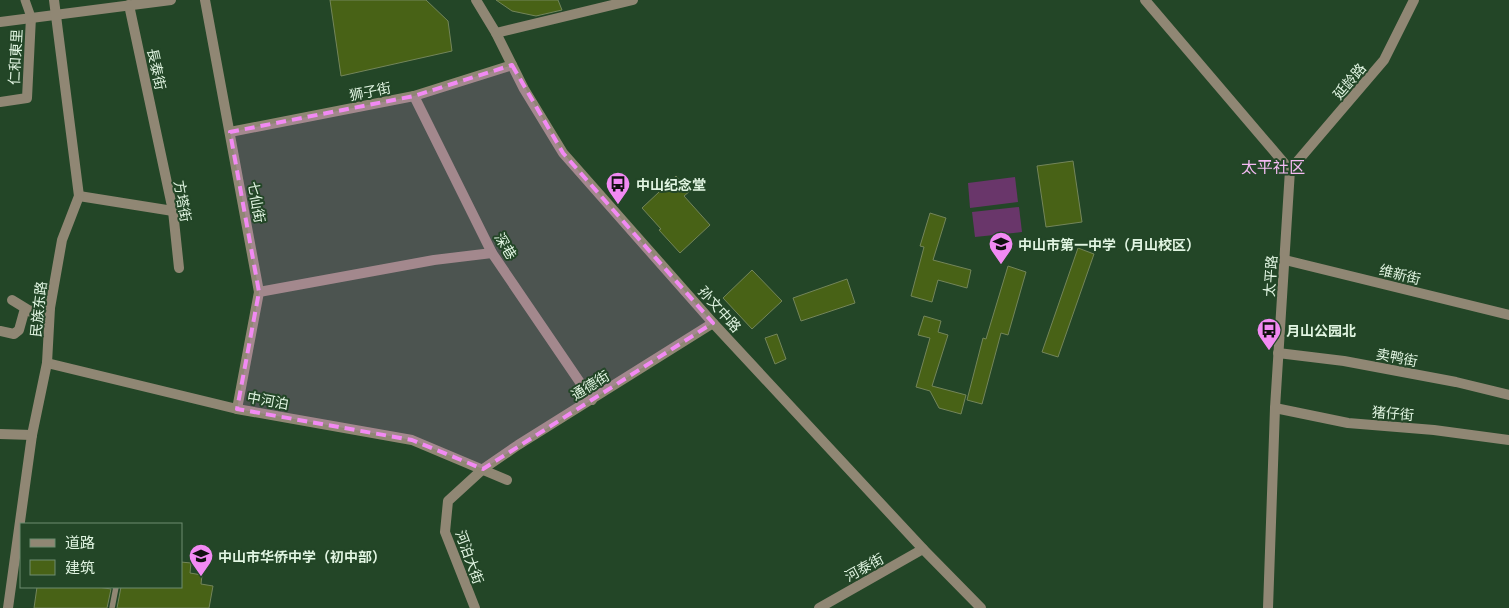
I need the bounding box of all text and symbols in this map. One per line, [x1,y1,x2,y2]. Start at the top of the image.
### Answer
street label: 仁和東里 [5,29,25,85]
street label: 長泰街 [144,47,170,91]
street label: 延龄路 [1329,59,1369,103]
street label: 狮子街 [348,79,392,103]
district label: 太平社区 [1241,157,1305,177]
bus stop icon: 中山纪念堂 [605,171,631,205]
place label: 中山纪念堂 [636,176,706,193]
street label: 方塔街 [171,179,195,223]
street label: 七仙街 [245,180,269,224]
street label: 深巷 [492,230,520,262]
school or university icon: 中山市第一中学（月山校区） [988,231,1014,265]
place label: 中山市第一中学（月山校区） [1018,236,1200,253]
street label: 太平路 [1260,254,1280,298]
street label: 维新街 [1378,261,1422,287]
street label: 民族东路 [27,280,49,338]
street label: 孙文中路 [695,283,745,335]
bus stop icon: 月山公园北 [1256,317,1282,351]
place label: 月山公园北 [1286,322,1356,339]
street label: 卖鸭街 [1375,345,1419,369]
street label: 通德街 [568,367,612,403]
street label: 中河泊 [246,388,290,412]
street label: 猪仔街 [1371,403,1415,423]
legend [20,523,182,588]
street label: 河泊大街 [452,528,488,586]
text: 道路 [65,533,95,552]
school or university icon: 中山市华侨中学（初中部） [188,543,214,577]
place label: 中山市华侨中学（初中部） [218,548,386,565]
street label: 河泰街 [842,549,886,585]
text: 建筑 [65,558,95,577]

